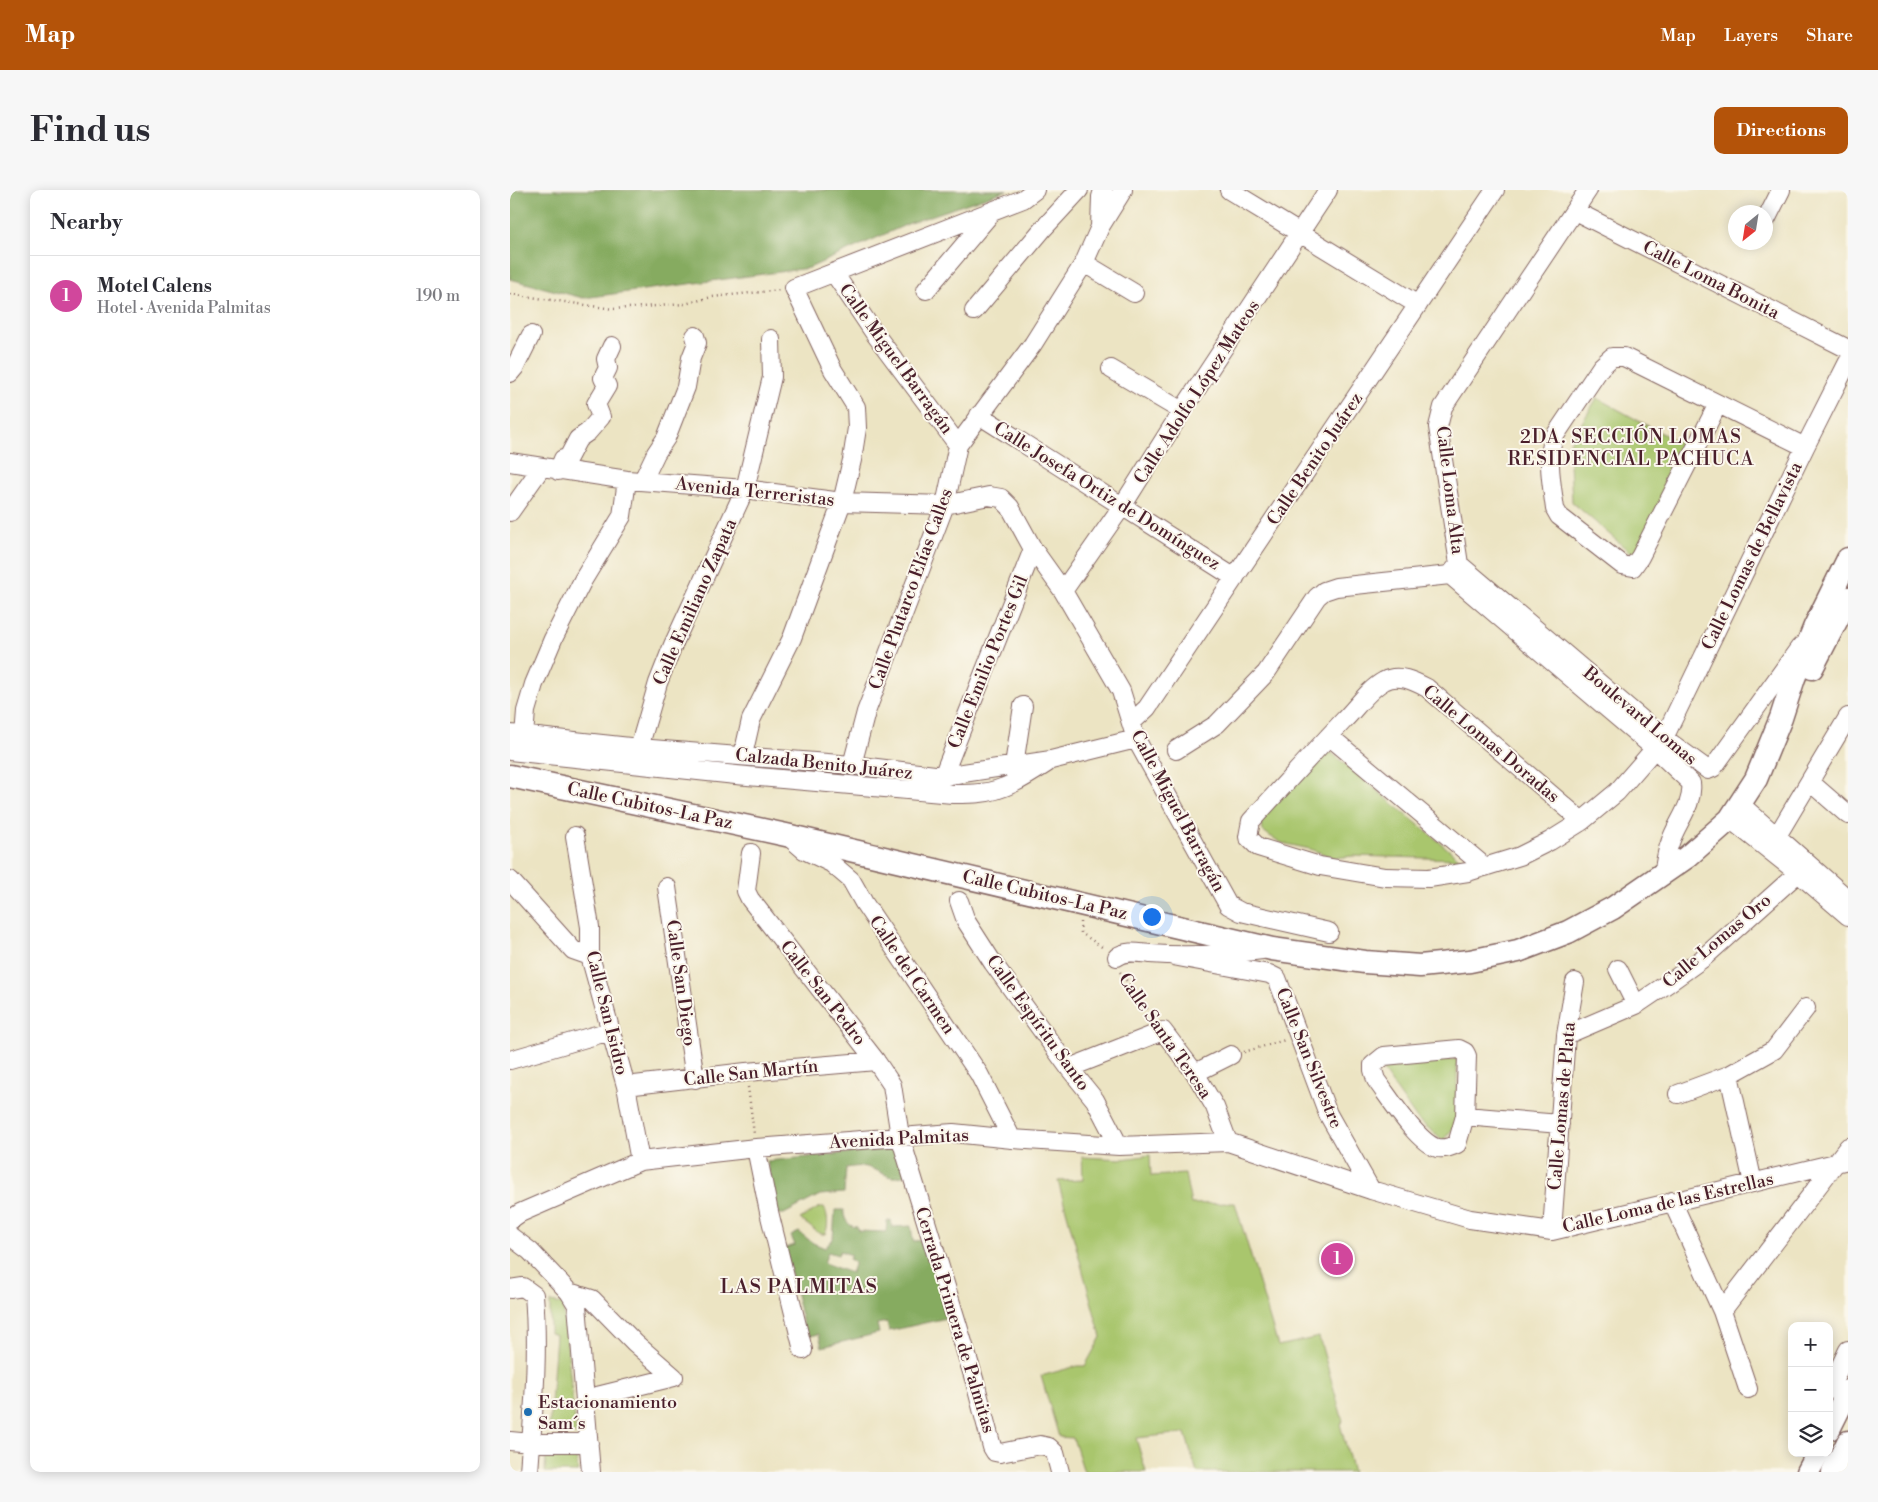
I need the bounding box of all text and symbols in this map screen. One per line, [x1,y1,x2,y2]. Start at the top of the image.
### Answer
text: Map [25,20,75,50]
text: Map [1661,24,1696,47]
text: Layers [1724,24,1778,47]
text: Share [1806,24,1853,47]
button: Directions [1714,107,1848,154]
text: Find us [30,109,150,152]
north arrow [1728,205,1773,250]
text: Nearby [50,210,123,236]
street label: Calle Loma Bonita [1639,236,1784,325]
text: Motel Calens [97,274,212,298]
street label: Calle Miguel Barragán [834,279,958,439]
text: 1 [62,286,70,306]
text: 190 m [416,286,460,306]
street label: Calle Adolfo López Mateos [1129,296,1265,488]
text: Hotel · Avenida Palmitas [97,298,271,318]
street label: Calle Benito Juárez [1262,388,1368,530]
street label: Calle Josefa Ortiz de Domínguez [989,417,1225,575]
district label: 2DA. SECCIÓN LOMAS RESIDENCIAL PACHUCA [1507,424,1755,471]
street label: Calle Loma Alta [1431,425,1469,556]
street label: Calle Lomas de Bellavista [1696,457,1808,654]
street label: Avenida Terreristas [673,472,836,512]
street label: Calle Plutarco Elías Calles [864,485,958,693]
street label: Calle Emiliano Zapata [648,514,742,689]
street label: Calle Emilio Portes Gil [943,571,1034,752]
street label: Boulevard Lomas [1578,661,1702,770]
street label: Calle Lomas Doradas [1418,680,1564,808]
street label: Calle Miguel Barragán [1126,726,1231,896]
street label: Calzada Benito Juárez [734,743,914,785]
street label: Calle Cubitos-La Paz [565,777,735,835]
street label: Calle Cubitos-La Paz [960,865,1130,925]
street label: Calle Lomas Oro [1658,889,1776,993]
your location [1139,904,1165,930]
street label: Calle del Carmen [864,911,960,1039]
street label: Calle San Diego [661,918,701,1048]
street label: Calle San Pedro [775,936,871,1050]
street label: Calle San Isidro [580,948,634,1078]
street label: Calle Espíritu Santo [981,951,1095,1095]
street label: Calle Santa Teresa [1113,969,1217,1104]
street label: Calle San Silvestre [1270,984,1348,1132]
street label: Calle Lomas de Plata [1543,1020,1581,1191]
street label: Calle San Martín [683,1054,820,1092]
street label: Avenida Palmitas [828,1124,970,1154]
street label: Calle Loma de las Estrellas [1560,1167,1776,1238]
street label: Cerrada Primera de Palmitas [910,1204,1000,1436]
pin: 1 [1321,1240,1353,1278]
district label: LAS PALMITAS [720,1275,878,1300]
map controls [1788,1322,1833,1457]
button: + [1788,1322,1833,1367]
button: − [1788,1367,1833,1412]
place label: Estacionamiento Sam´s [538,1391,677,1435]
marker: Estacionamiento Sam´s [522,1406,534,1418]
button: layers [1788,1412,1833,1457]

